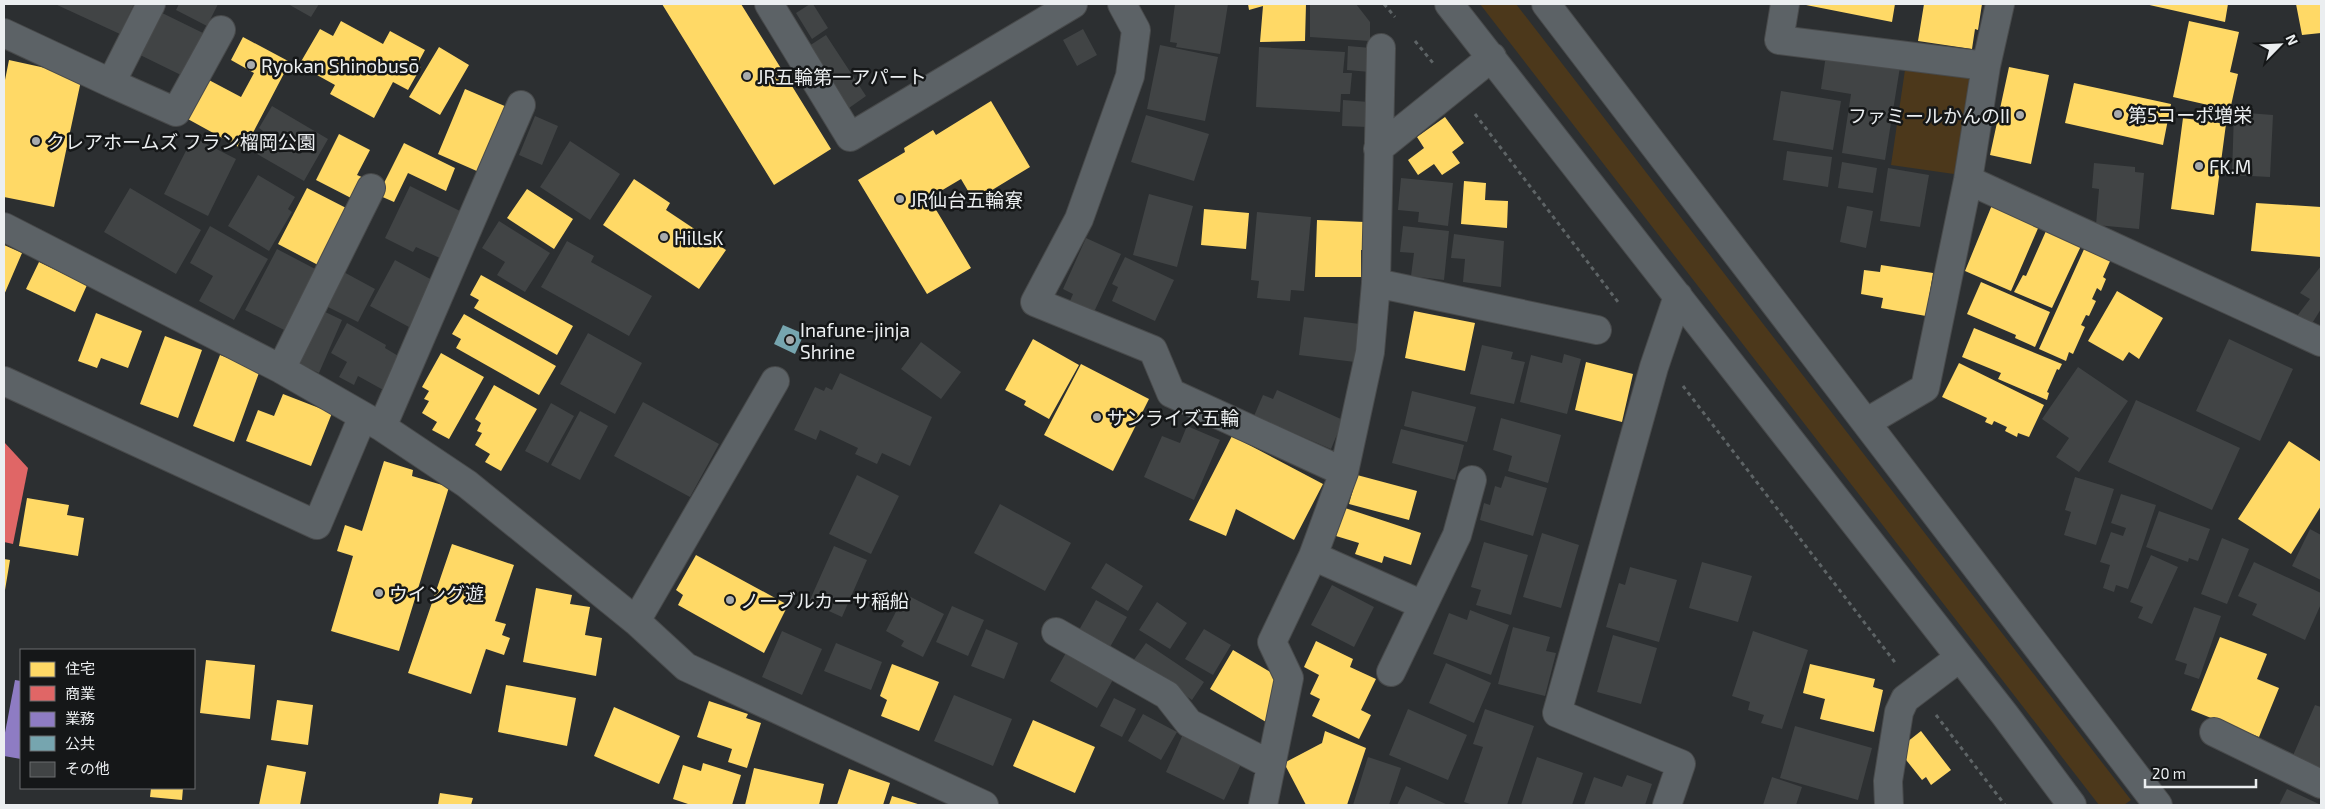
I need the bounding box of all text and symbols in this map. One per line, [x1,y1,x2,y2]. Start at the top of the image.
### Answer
north arrow [2255,20,2305,70]
text: N [2283,31,2302,48]
place label: Ryokan Shinobusō [261,54,419,77]
marker: Ryokan Shinobusō [245,59,257,71]
place label: JR五輪第一アパート [757,65,927,88]
marker: JR五輪第一アパート [741,70,753,82]
place label: 第5コーポ増栄 [2128,103,2252,126]
place label: ファミールかんのII [1848,104,2010,127]
marker: 第5コーポ増栄 [2112,108,2124,120]
marker: ファミールかんのII [2014,109,2026,121]
place label: クレアホームズ フラン榴岡公園 [46,130,316,153]
marker: クレアホームズ フラン榴岡公園 [30,135,42,147]
place label: FK.M [2209,155,2251,178]
marker: FK.M [2193,160,2205,172]
place label: JR仙台五輪寮 [910,188,1023,211]
marker: JR仙台五輪寮 [894,193,906,205]
place label: HillsK [674,226,724,249]
marker: HillsK [658,231,670,243]
place label: Inafune-jinja Shrine [800,318,910,363]
marker: Inafune-jinja Shrine [784,334,796,346]
place label: サンライズ五輪 [1107,406,1239,429]
marker: サンライズ五輪 [1091,411,1103,423]
place label: ウイング遊 [389,582,484,605]
marker: ウイング遊 [373,587,385,599]
place label: ノーブルカーサ稲船 [740,589,909,612]
marker: ノーブルカーサ稲船 [724,594,736,606]
legend [20,649,195,789]
text: 住宅 [65,659,95,677]
text: 商業 [65,684,95,702]
text: 業務 [65,709,95,727]
text: 公共 [65,734,95,752]
scale bar [2145,756,2256,788]
text: その他 [65,759,110,777]
text: 20 m [2152,764,2186,782]

